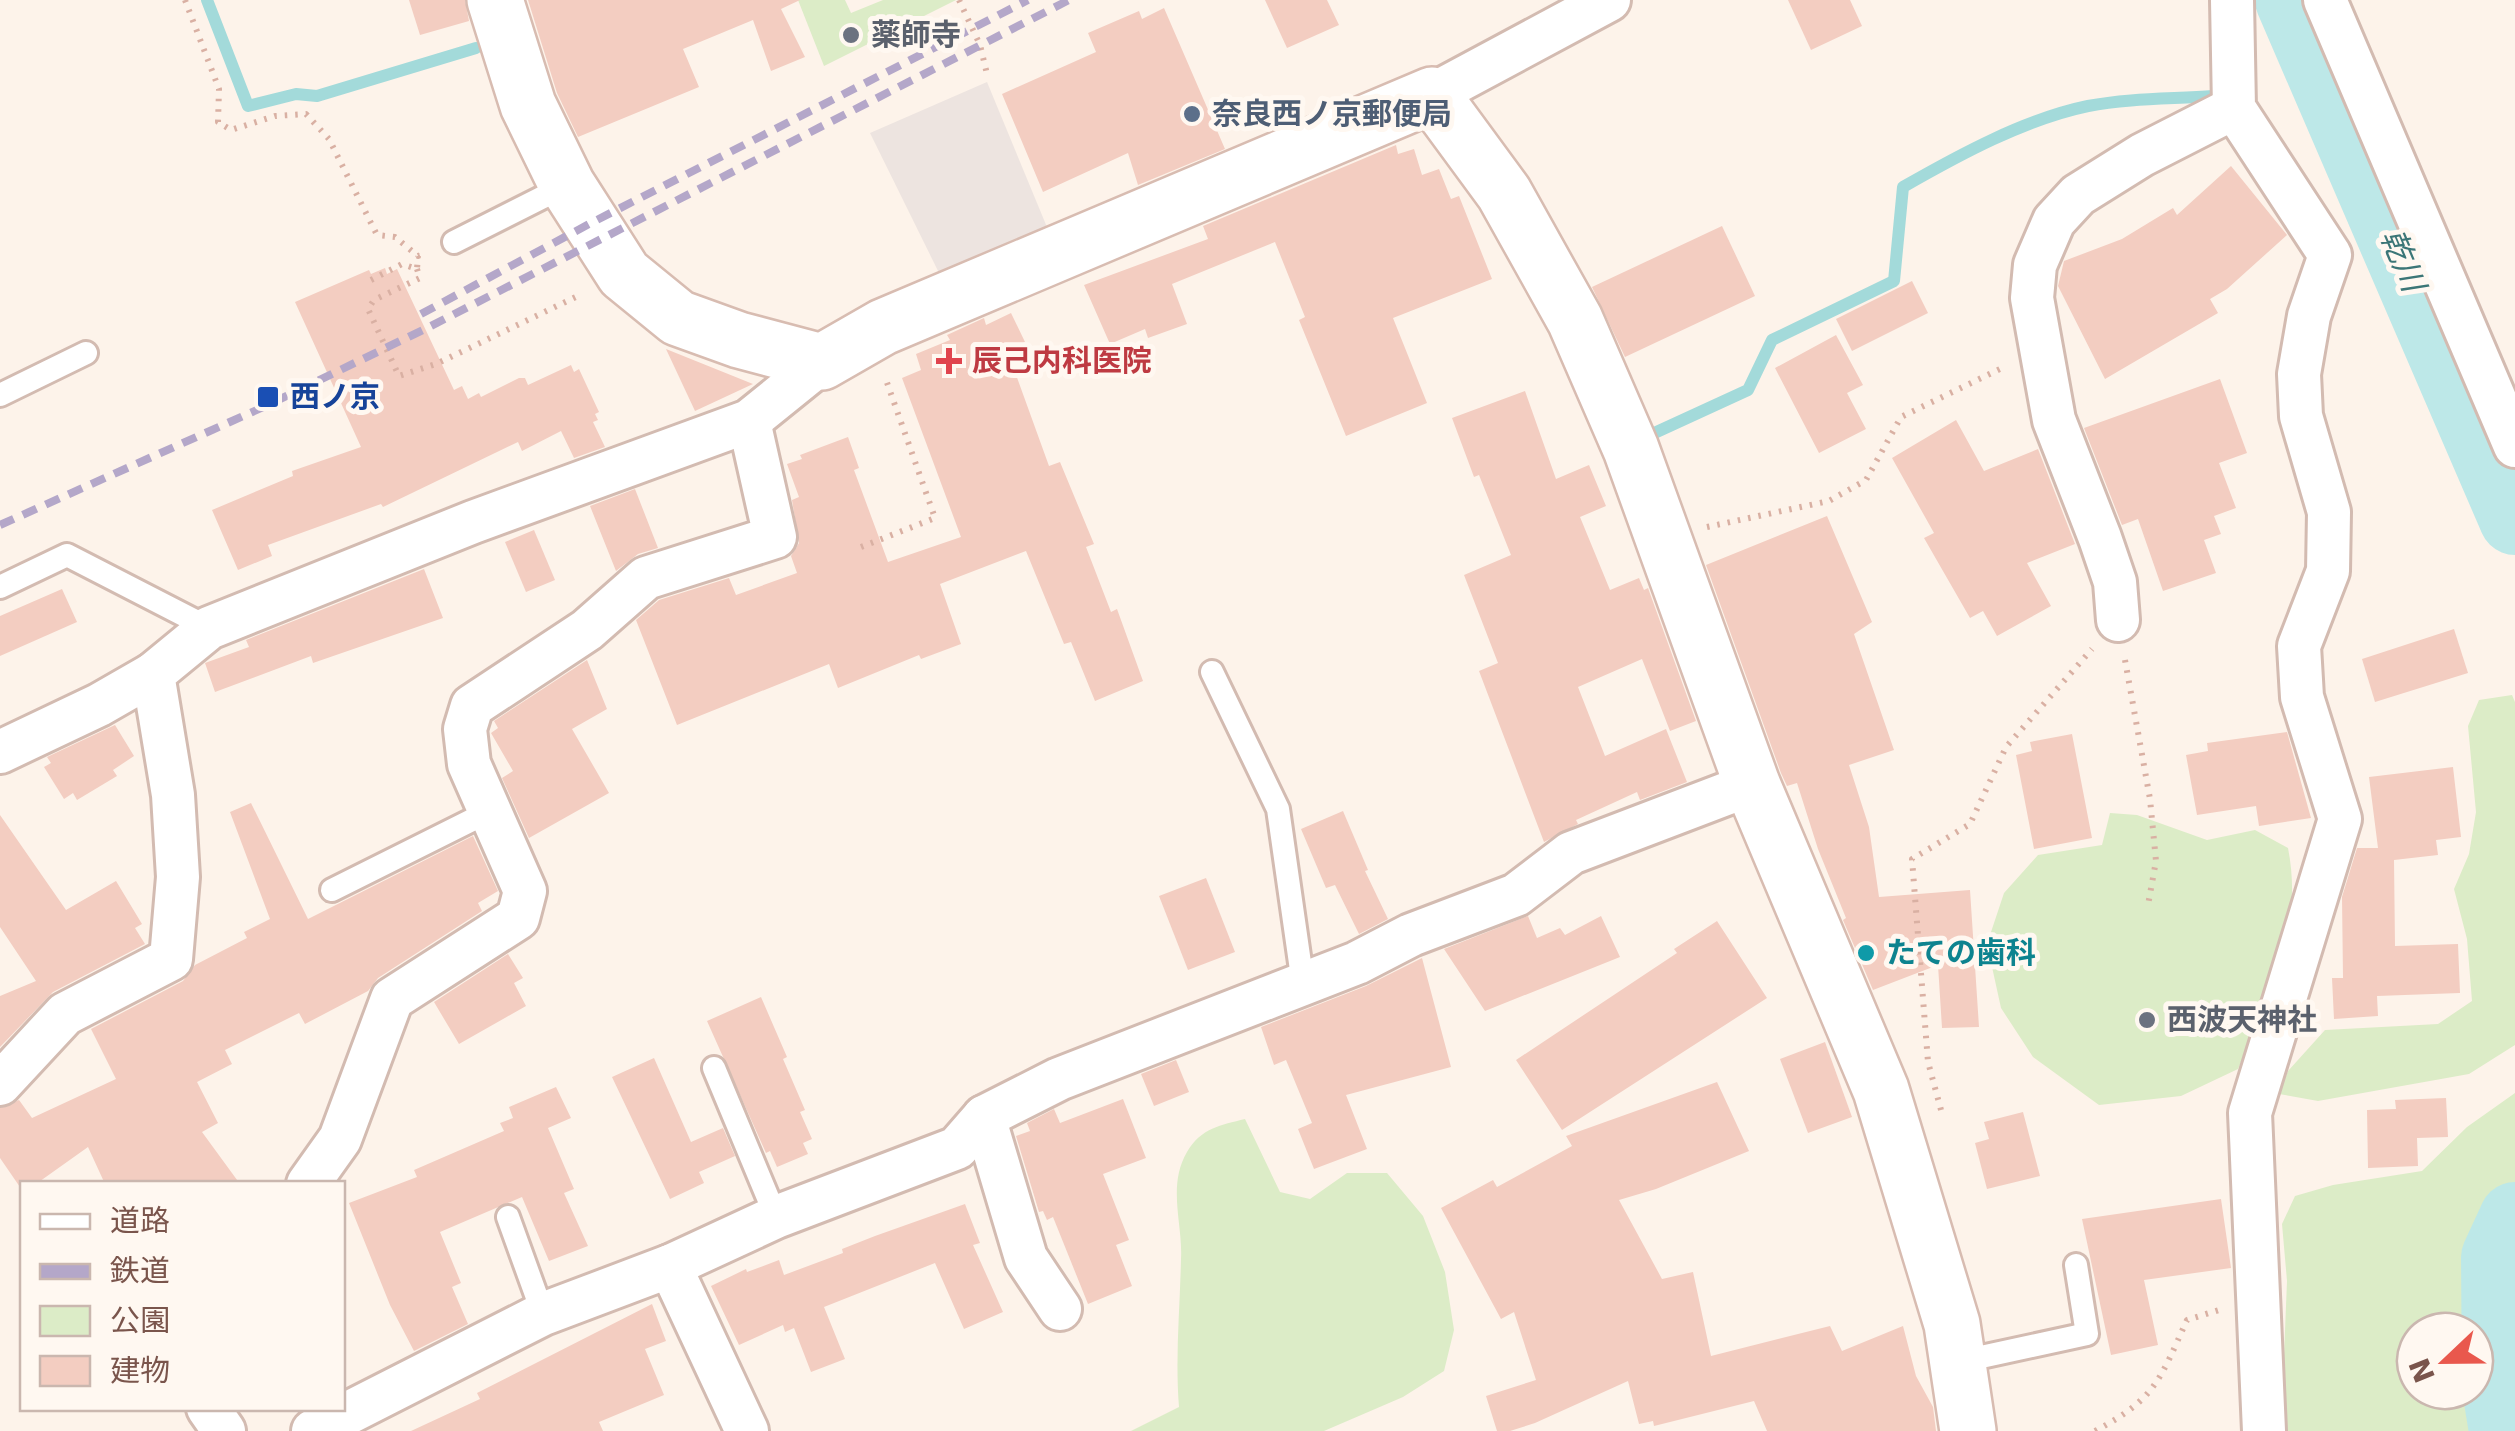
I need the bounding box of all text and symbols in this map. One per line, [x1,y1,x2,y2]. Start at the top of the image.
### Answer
place label: 薬師寺 [871,17,961,52]
marker: 薬師寺 [840,24,862,46]
place label: 奈良西ノ京郵便局 [1212,96,1452,131]
marker: 奈良西ノ京郵便局 [1181,103,1203,125]
water label: 乾川 [2373,223,2434,300]
place label: 辰己内科医院 [972,343,1152,378]
marker: 辰己内科医院 [936,348,962,374]
place label: 西ノ京 [290,379,380,414]
marker: 西ノ京 [255,384,281,410]
place label: たての歯科 [1886,935,2036,970]
marker: たての歯科 [1855,942,1877,964]
place label: 西波天神社 [2167,1002,2317,1037]
marker: 西波天神社 [2136,1009,2158,1031]
legend [20,1181,345,1411]
text: 道路 [110,1203,170,1238]
text: 鉄道 [110,1253,170,1288]
text: 公園 [110,1303,170,1338]
north arrow [2395,1311,2495,1411]
text: 建物 [110,1353,170,1388]
text: N [2403,1353,2442,1387]

